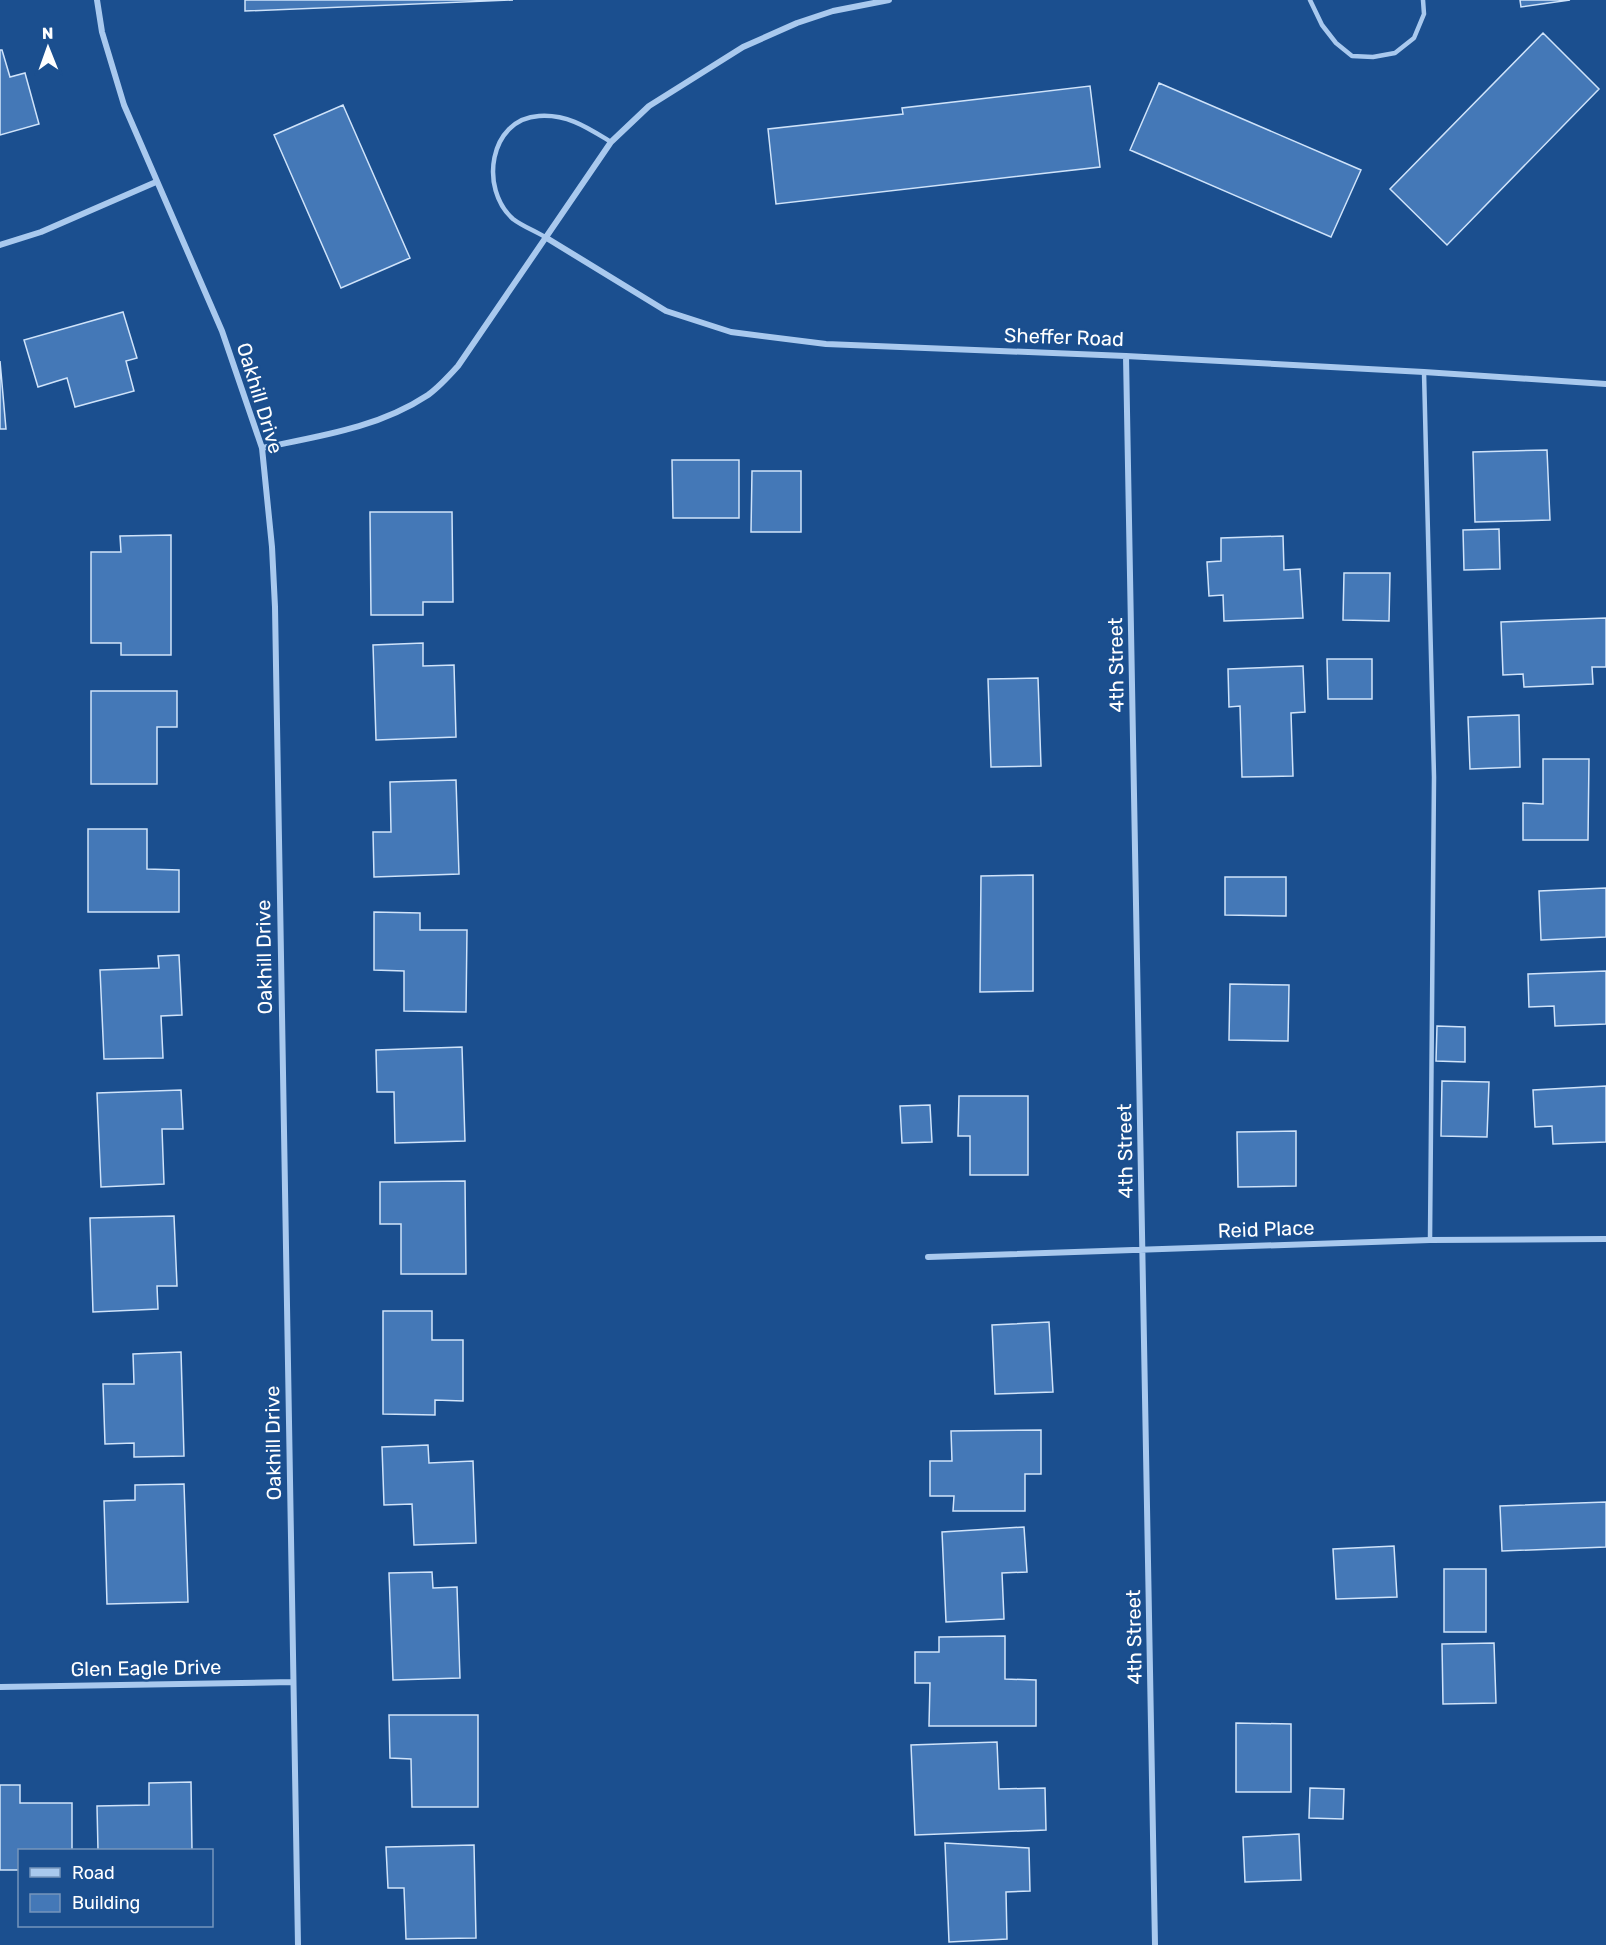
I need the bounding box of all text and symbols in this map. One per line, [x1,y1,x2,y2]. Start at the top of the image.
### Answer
north arrow [18,18,78,78]
text: N [42,24,54,43]
street label: Sheffer Road [1004,323,1124,351]
street label: Oakhill Drive [232,340,288,456]
street label: 4th Street [1103,617,1129,713]
street label: Oakhill Drive [251,899,277,1015]
street label: 4th Street [1112,1103,1138,1199]
street label: Reid Place [1217,1215,1315,1243]
street label: Oakhill Drive [260,1385,286,1501]
street label: 4th Street [1121,1589,1147,1685]
street label: Glen Eagle Drive [70,1655,222,1681]
legend [18,1849,213,1927]
text: Road [72,1862,115,1884]
text: Building [72,1892,140,1914]

